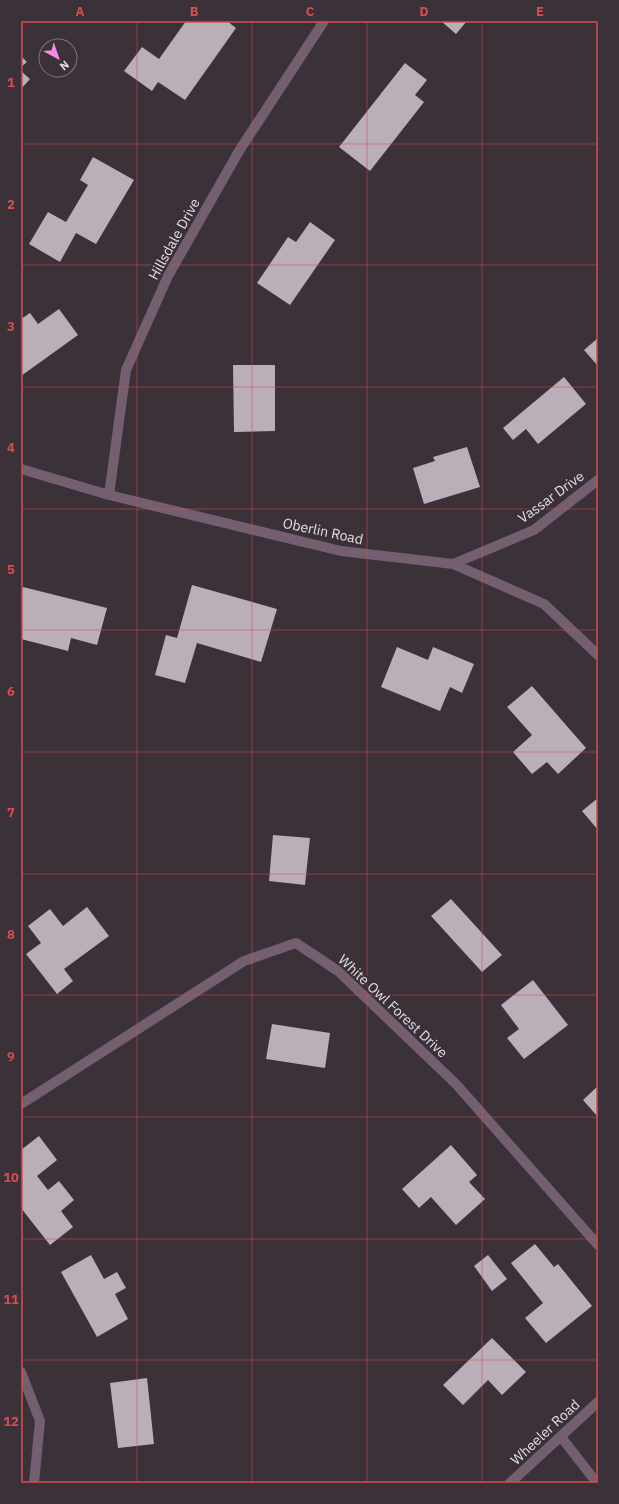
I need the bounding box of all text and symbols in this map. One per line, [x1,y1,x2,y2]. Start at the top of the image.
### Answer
text: A [76,3,85,20]
text: B [190,3,199,20]
text: C [306,3,315,20]
text: D [419,3,429,20]
text: E [536,3,544,20]
north arrow [38,38,78,78]
text: N [57,58,72,74]
text: 1 [7,74,15,91]
street label: Hillsdale Drive [144,195,204,283]
text: 2 [7,196,15,213]
text: 3 [7,318,15,335]
text: 4 [7,439,15,456]
street label: Vassar Drive [514,467,588,527]
street label: Oberlin Road [281,514,365,548]
text: 5 [7,561,15,578]
text: 6 [7,683,15,700]
text: 7 [7,804,15,821]
text: 8 [7,926,15,943]
street label: White Owl Forest Drive [335,951,452,1062]
text: 9 [7,1048,15,1065]
text: 10 [3,1169,19,1186]
text: 11 [3,1291,19,1308]
street label: Wheeler Road [507,1395,583,1469]
text: 12 [3,1413,19,1430]

